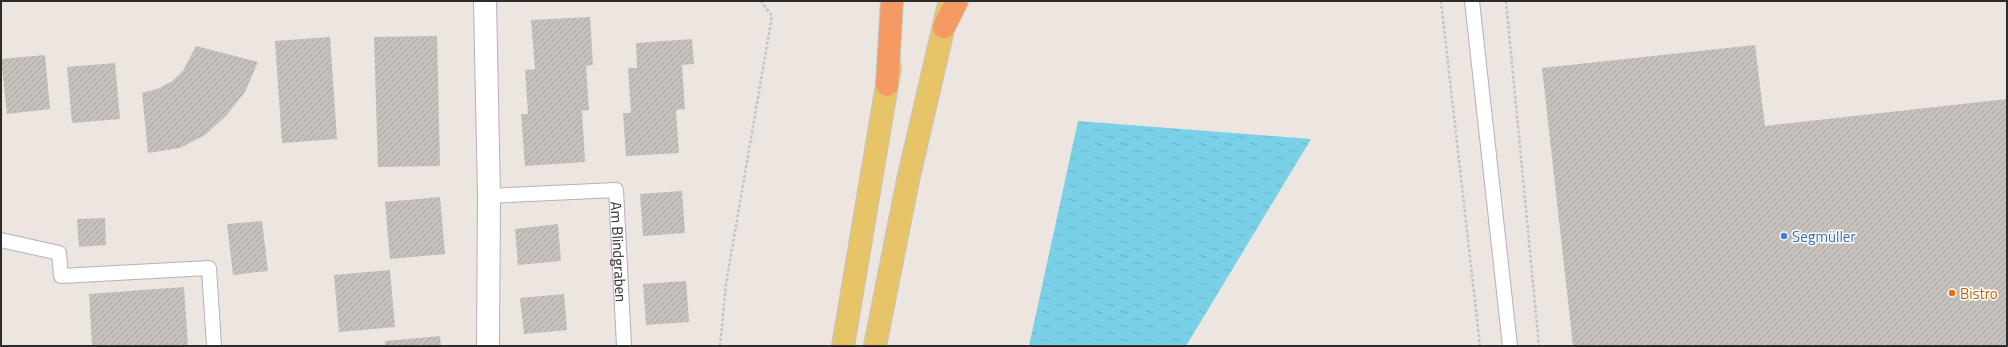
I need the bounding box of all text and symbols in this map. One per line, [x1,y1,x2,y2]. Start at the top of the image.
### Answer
street label: Am Blindgraben [605,201,633,303]
place label: Segmüller [1792,225,1856,248]
marker: Segmüller [1779,231,1789,241]
place label: Bistro [1960,282,1998,305]
marker: Bistro [1947,288,1957,298]

